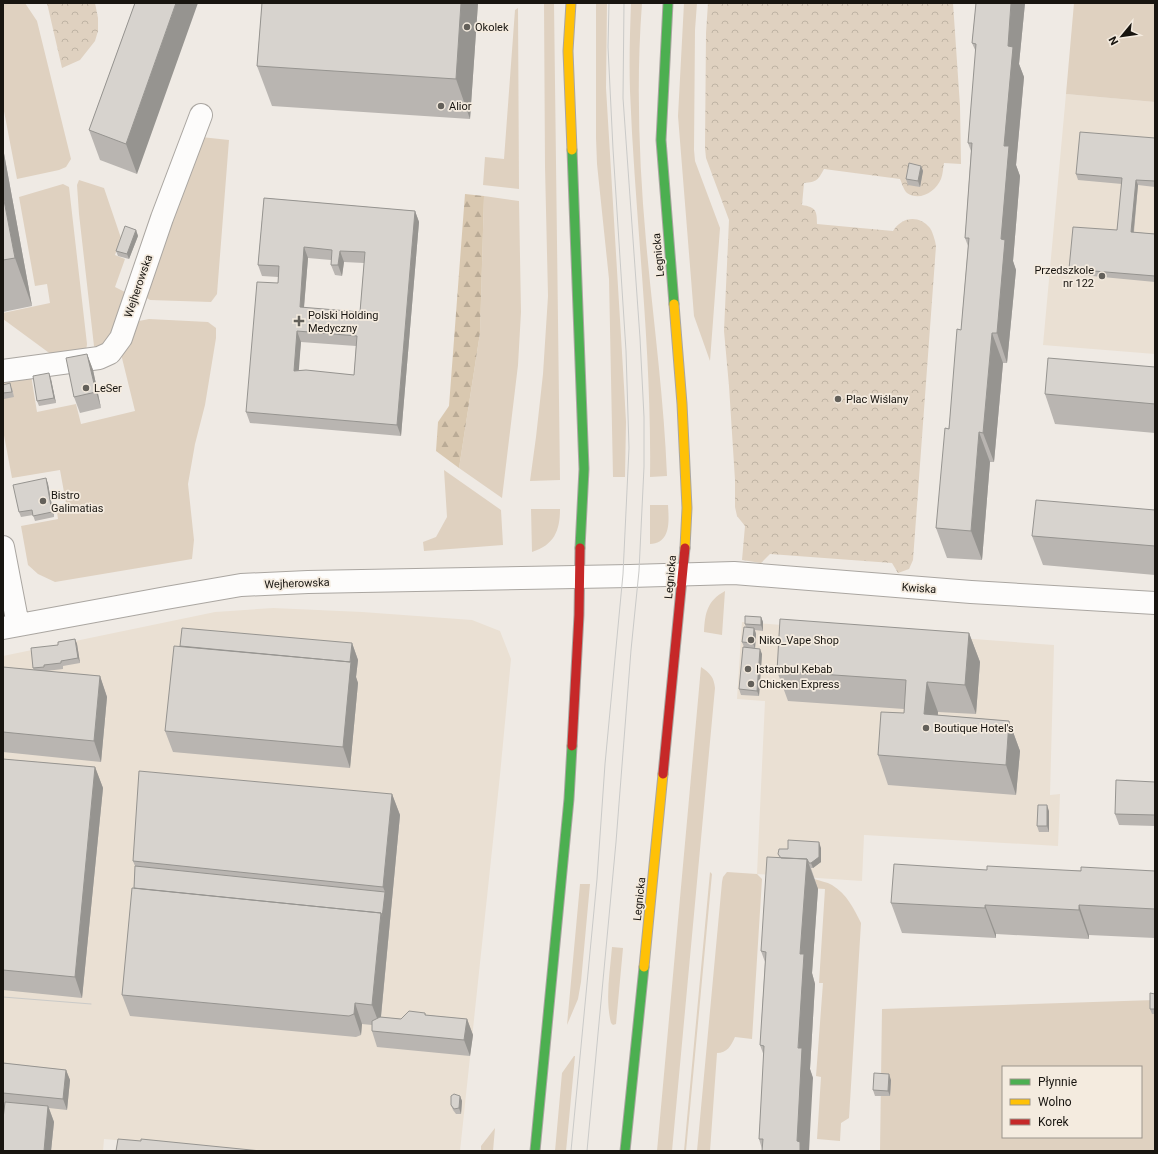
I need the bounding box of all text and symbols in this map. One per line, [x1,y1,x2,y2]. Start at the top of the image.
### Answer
north arrow [1102,16,1142,56]
place label: Okolek [475,21,509,34]
marker: Okolek [462,22,472,32]
text: N [1106,34,1121,47]
place label: Alior [449,100,472,113]
marker: Alior [436,101,446,111]
street label: Legnicka [650,232,667,277]
street label: Wejherowska [122,253,155,319]
place label: Przedszkole nr 122 [1034,264,1094,290]
marker: Przedszkole nr 122 [1097,271,1107,281]
place label: Polski Holding Medyczny [308,309,378,335]
marker: Polski Holding Medyczny [293,315,305,327]
place label: LeSer [94,382,122,395]
marker: LeSer [81,383,91,393]
place label: Plac Wiślany [846,393,909,406]
marker: Plac Wiślany [833,394,843,404]
place label: Bistro Galimatias [51,489,104,515]
marker: Bistro Galimatias [38,496,48,506]
street label: Legnicka [662,555,679,600]
street label: Wejherowska [264,576,330,591]
street label: Kwiska [901,581,937,596]
place label: Niko_Vape Shop [759,634,839,647]
marker: Niko_Vape Shop [746,635,756,645]
place label: Istambul Kebab [756,663,832,676]
marker: Istambul Kebab [743,664,753,674]
place label: Chicken Express [759,678,840,691]
marker: Chicken Express [746,679,756,689]
place label: Boutique Hotel's [934,722,1014,735]
marker: Boutique Hotel's [921,723,931,733]
street label: Legnicka [631,876,648,922]
legend [1002,1066,1142,1138]
text: Płynnie [1038,1075,1077,1089]
text: Wolno [1038,1095,1072,1109]
text: Korek [1038,1115,1070,1129]

